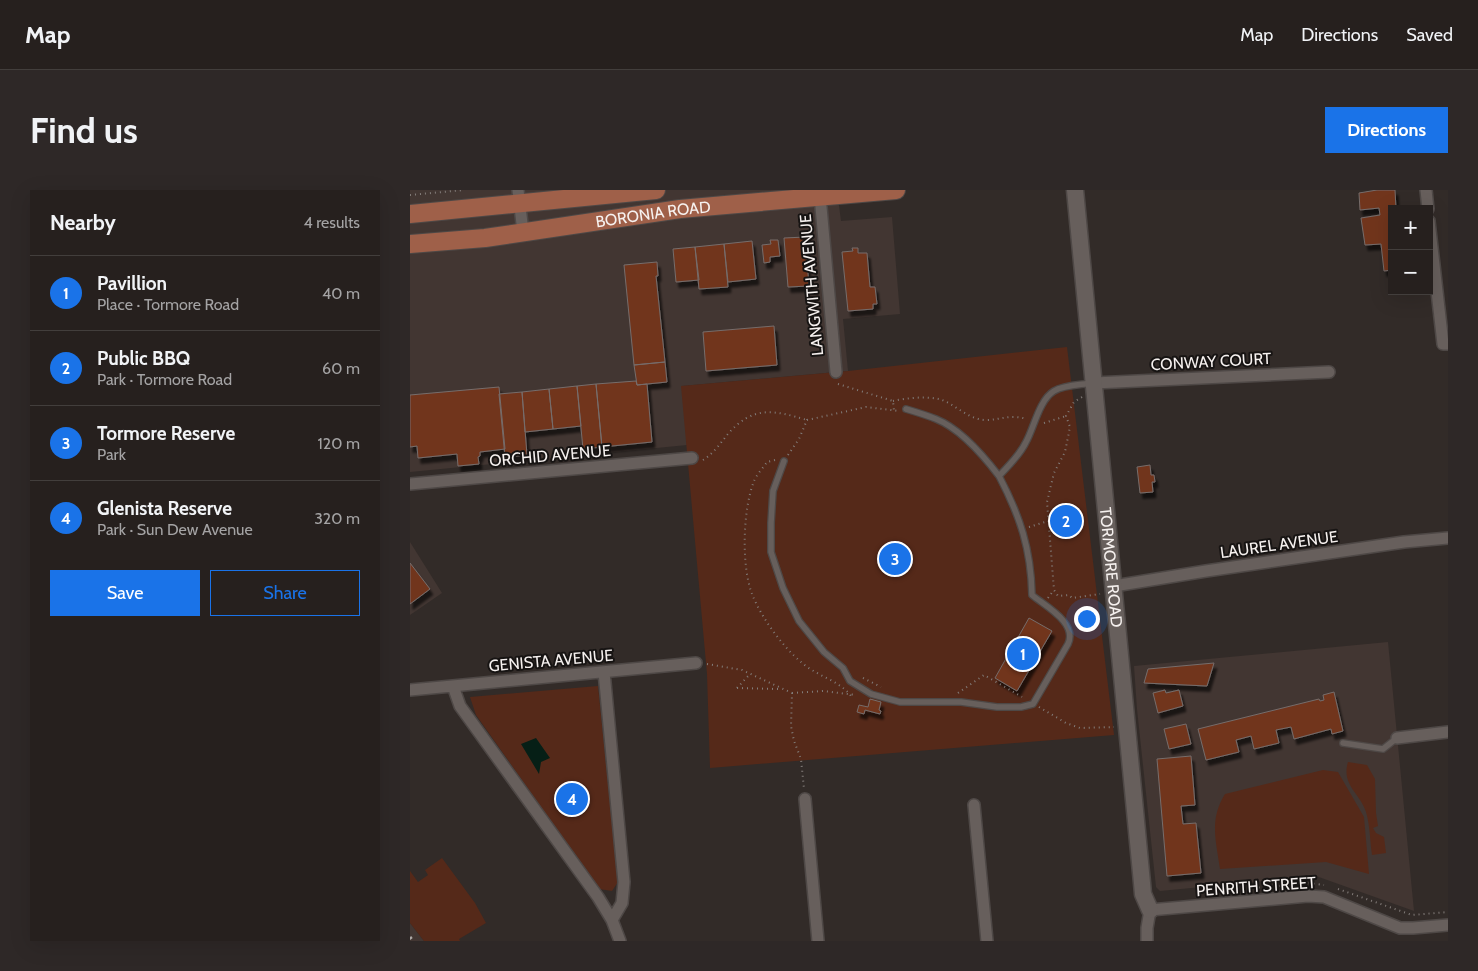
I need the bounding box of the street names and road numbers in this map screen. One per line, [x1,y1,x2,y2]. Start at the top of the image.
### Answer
street label: BORONIA ROAD [594,197,711,231]
street label: LANGWITH AVENUE [796,213,827,356]
street label: CONWAY COURT [1150,349,1272,374]
street label: ORCHID AVENUE [489,441,612,470]
street label: TORMORE ROAD [1096,506,1126,628]
street label: LAUREL AVENUE [1219,527,1339,562]
street label: GENISTA AVENUE [488,646,614,675]
street label: PENRITH STREET [1195,873,1317,900]

